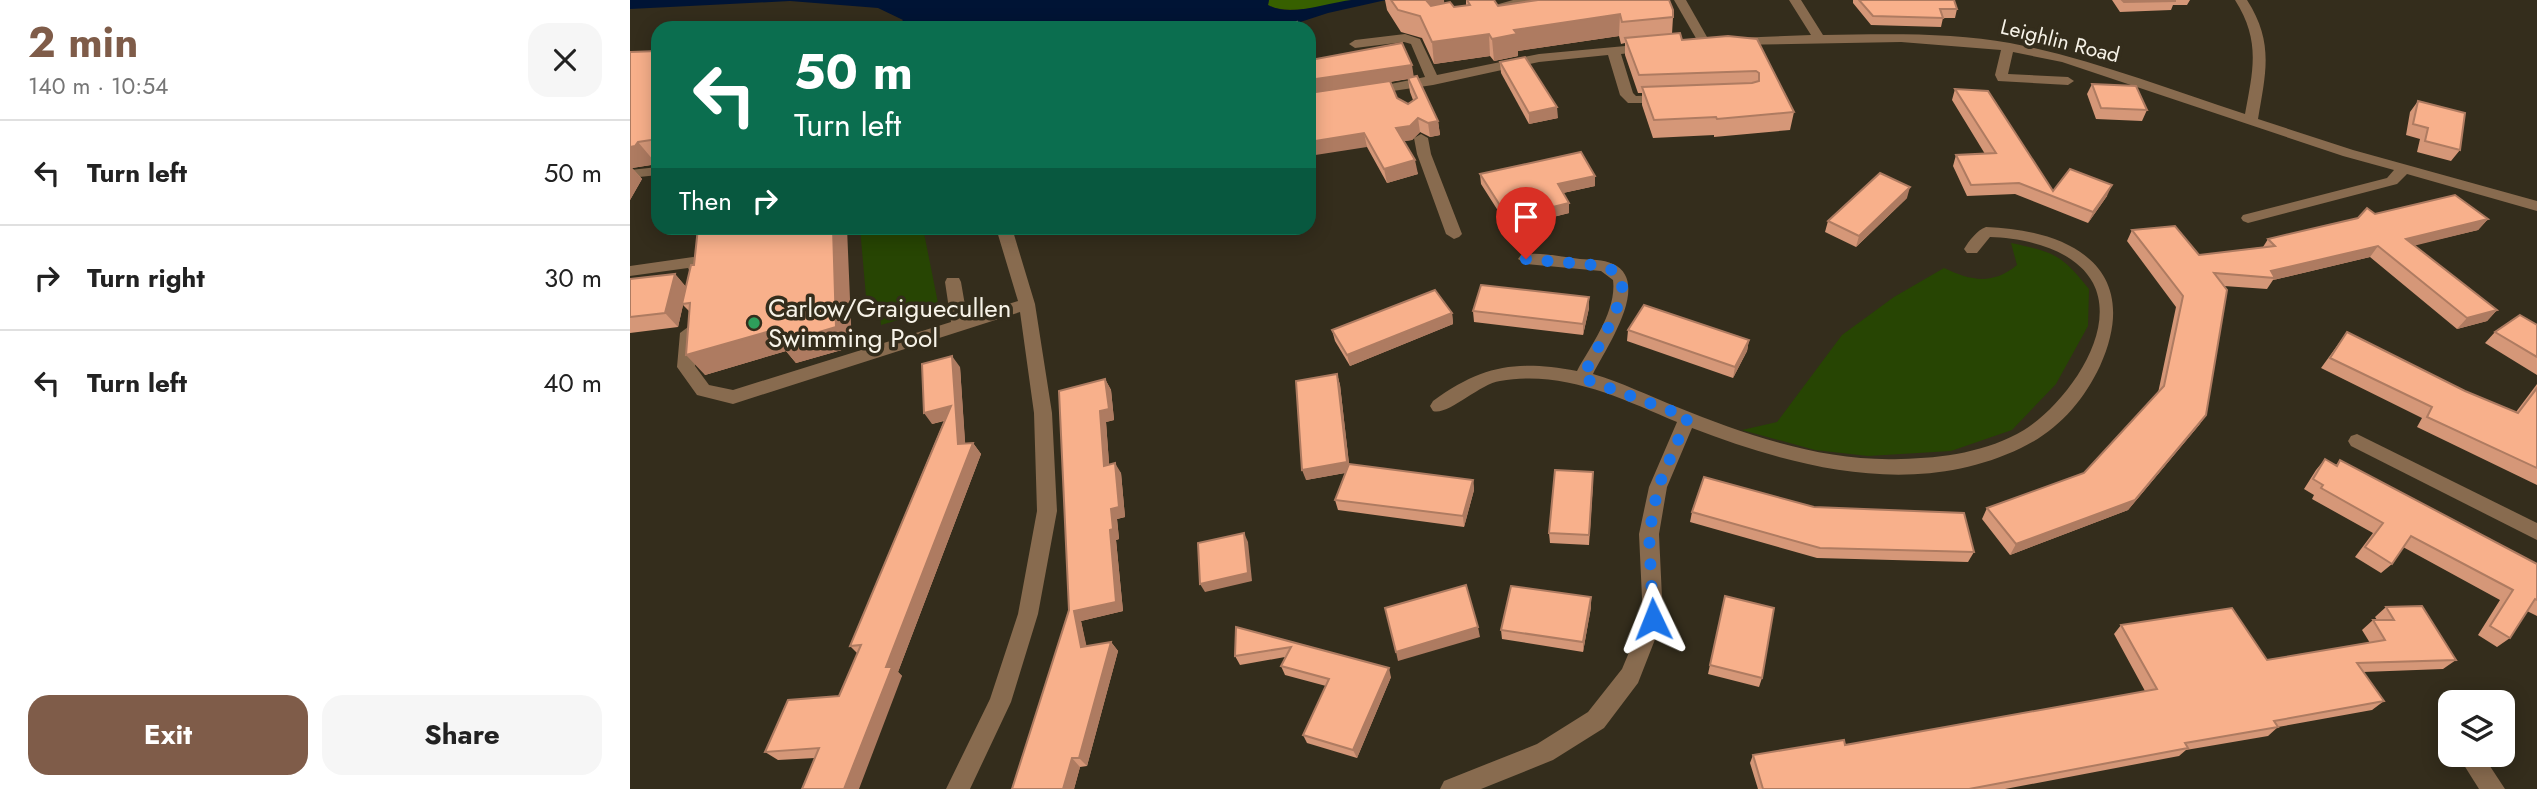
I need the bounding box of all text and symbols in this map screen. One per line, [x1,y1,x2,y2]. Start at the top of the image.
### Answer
text: 2 min [28,12,138,73]
street label: Leighlin Road [1997,12,2123,70]
button: close [528,23,602,97]
text: 50 m [794,37,913,107]
icon: left [679,49,770,140]
text: 140 m · 10:54 [28,69,169,103]
text: Turn left [794,102,901,148]
icon: left [28,154,66,192]
text: Turn left [87,154,187,192]
text: 50 m [544,154,602,192]
text: Then [679,182,732,220]
icon: right [746,182,784,220]
pin [1496,187,1556,259]
icon: arrive [1507,198,1545,236]
icon: right [28,259,66,297]
text: Turn right [87,259,205,297]
text: 30 m [544,259,602,297]
place label: Carlow/Graiguecullen Swimming Pool [768,289,1011,357]
marker: Carlow/Graiguecullen Swimming Pool [746,315,762,331]
icon: left [28,364,66,402]
text: Turn left [87,364,187,402]
text: 40 m [543,364,602,402]
position arrow [1616,582,1690,656]
map controls [2438,690,2515,767]
button: layers [2438,690,2515,767]
button: Exit [28,695,308,775]
button: Share [322,695,602,775]

